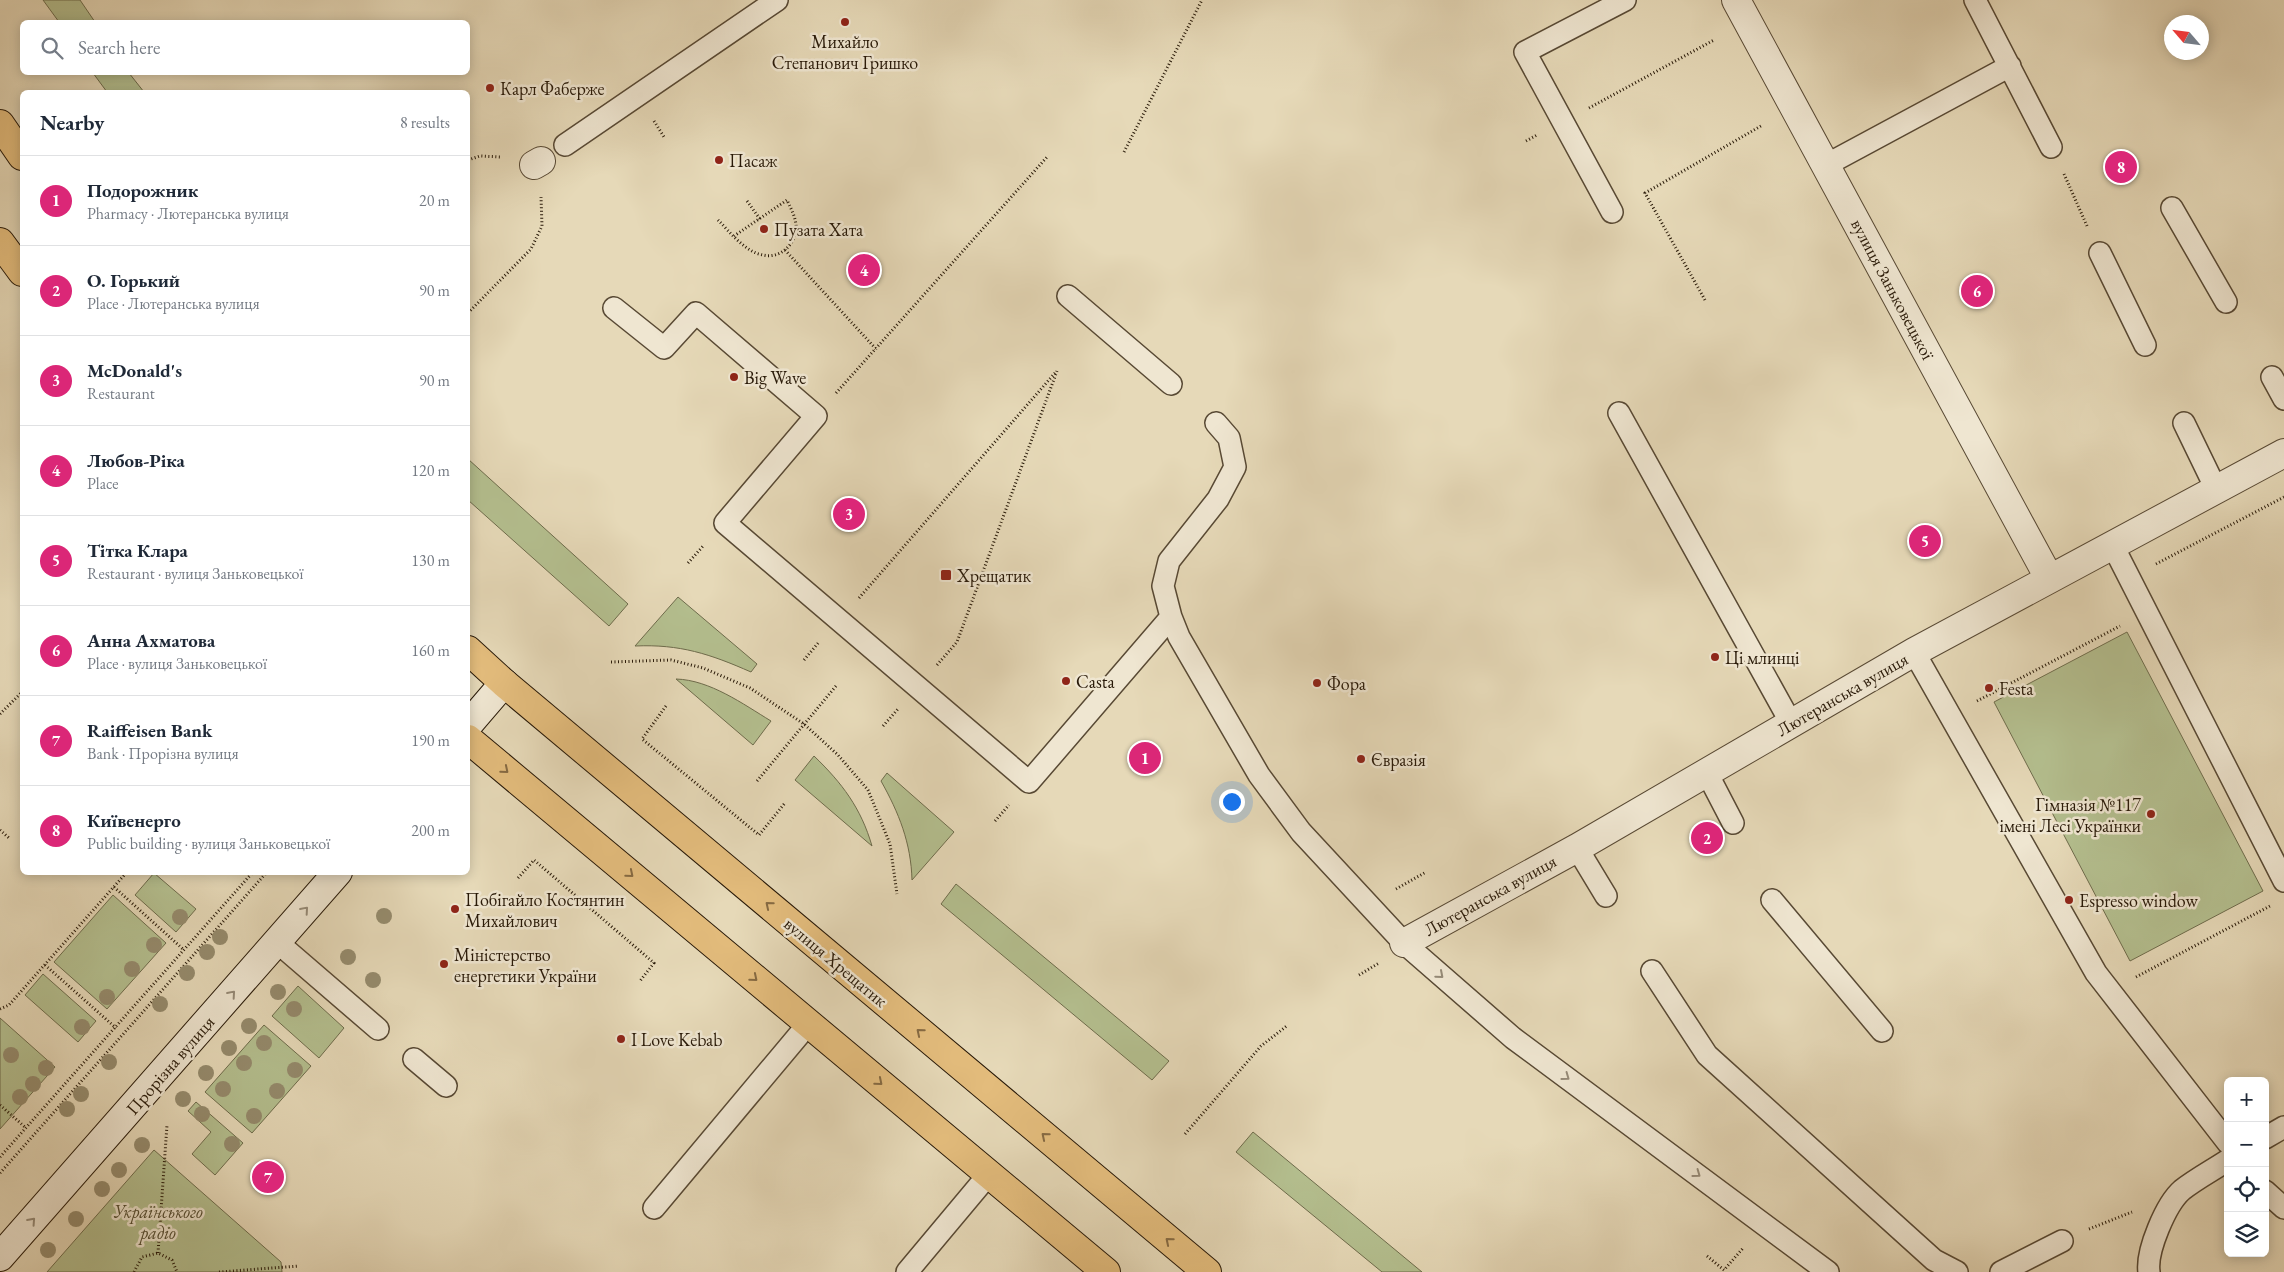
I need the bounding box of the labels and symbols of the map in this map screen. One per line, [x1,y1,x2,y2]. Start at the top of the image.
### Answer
north arrow [2164,15,2209,60]
marker: Михайло Степанович Гришко [839,16,851,28]
place label: Михайло Степанович Гришко [772,30,918,74]
place label: Карл Фаберже [500,77,605,100]
marker: Карл Фаберже [484,82,496,94]
pin: 8 [2105,148,2137,186]
place label: Пасаж [729,149,778,172]
marker: Пасаж [713,154,725,166]
street label: вулиця Заньковецької [1846,215,1940,364]
place label: Пузата Хата [774,218,864,241]
marker: Пузата Хата [758,223,770,235]
pin: 4 [848,251,880,289]
pin: 6 [1961,272,1993,310]
place label: Big Wave [744,366,806,389]
marker: Big Wave [728,371,740,383]
pin: 3 [833,495,865,533]
pin: 5 [1909,522,1941,560]
place label: Хрещатик [956,564,1032,587]
marker: Хрещатик [939,568,953,582]
place label: Ці млинці [1725,646,1800,669]
street label: Лютеранська вулиця [1772,647,1912,741]
marker: Ці млинці [1709,651,1721,663]
place label: Casta [1076,670,1115,693]
place label: Фора [1327,672,1367,695]
marker: Casta [1060,675,1072,687]
marker: Фора [1311,677,1323,689]
place label: Festa [1999,677,2034,700]
marker: Festa [1983,682,1995,694]
pin: 1 [1129,739,1161,777]
place label: Євразія [1371,748,1426,771]
marker: Євразія [1355,753,1367,765]
one-way arrow [499,764,508,773]
your location [1219,789,1245,815]
place label: Гімназія №117 імені Лесі Українки [1999,793,2141,837]
marker: Гімназія №117 імені Лесі Українки [2145,808,2157,820]
pin: 2 [1691,819,1723,857]
street label: Лютеранська вулиця [1420,849,1560,941]
one-way arrow [624,869,633,878]
place label: Побігайло Костянтин Михайлович [465,888,624,932]
place label: Espresso window [2079,889,2198,912]
marker: Espresso window [2063,894,2075,906]
one-way arrow [765,902,774,911]
marker: Побігайло Костянтин Михайлович [449,903,461,915]
one-way arrow [299,907,308,916]
street label: вулиця Хрещатик [780,912,893,1012]
place label: Міністерство енергетики України [454,943,597,987]
marker: Міністерство енергетики України [438,958,450,970]
one-way arrow [1435,969,1444,978]
one-way arrow [749,973,758,982]
one-way arrow [227,990,236,999]
street label: Прорізна вулиця [121,1011,219,1119]
place label: I Love Kebab [631,1028,723,1051]
one-way arrow [917,1029,926,1038]
marker: I Love Kebab [615,1033,627,1045]
one-way arrow [1560,1072,1569,1080]
one-way arrow [873,1077,882,1085]
one-way arrow [1041,1133,1050,1142]
pin: 7 [252,1158,284,1196]
one-way arrow [1691,1168,1701,1177]
park label: Українського радіо [113,1200,203,1245]
one-way arrow [26,1217,35,1226]
one-way arrow [1166,1238,1175,1246]

